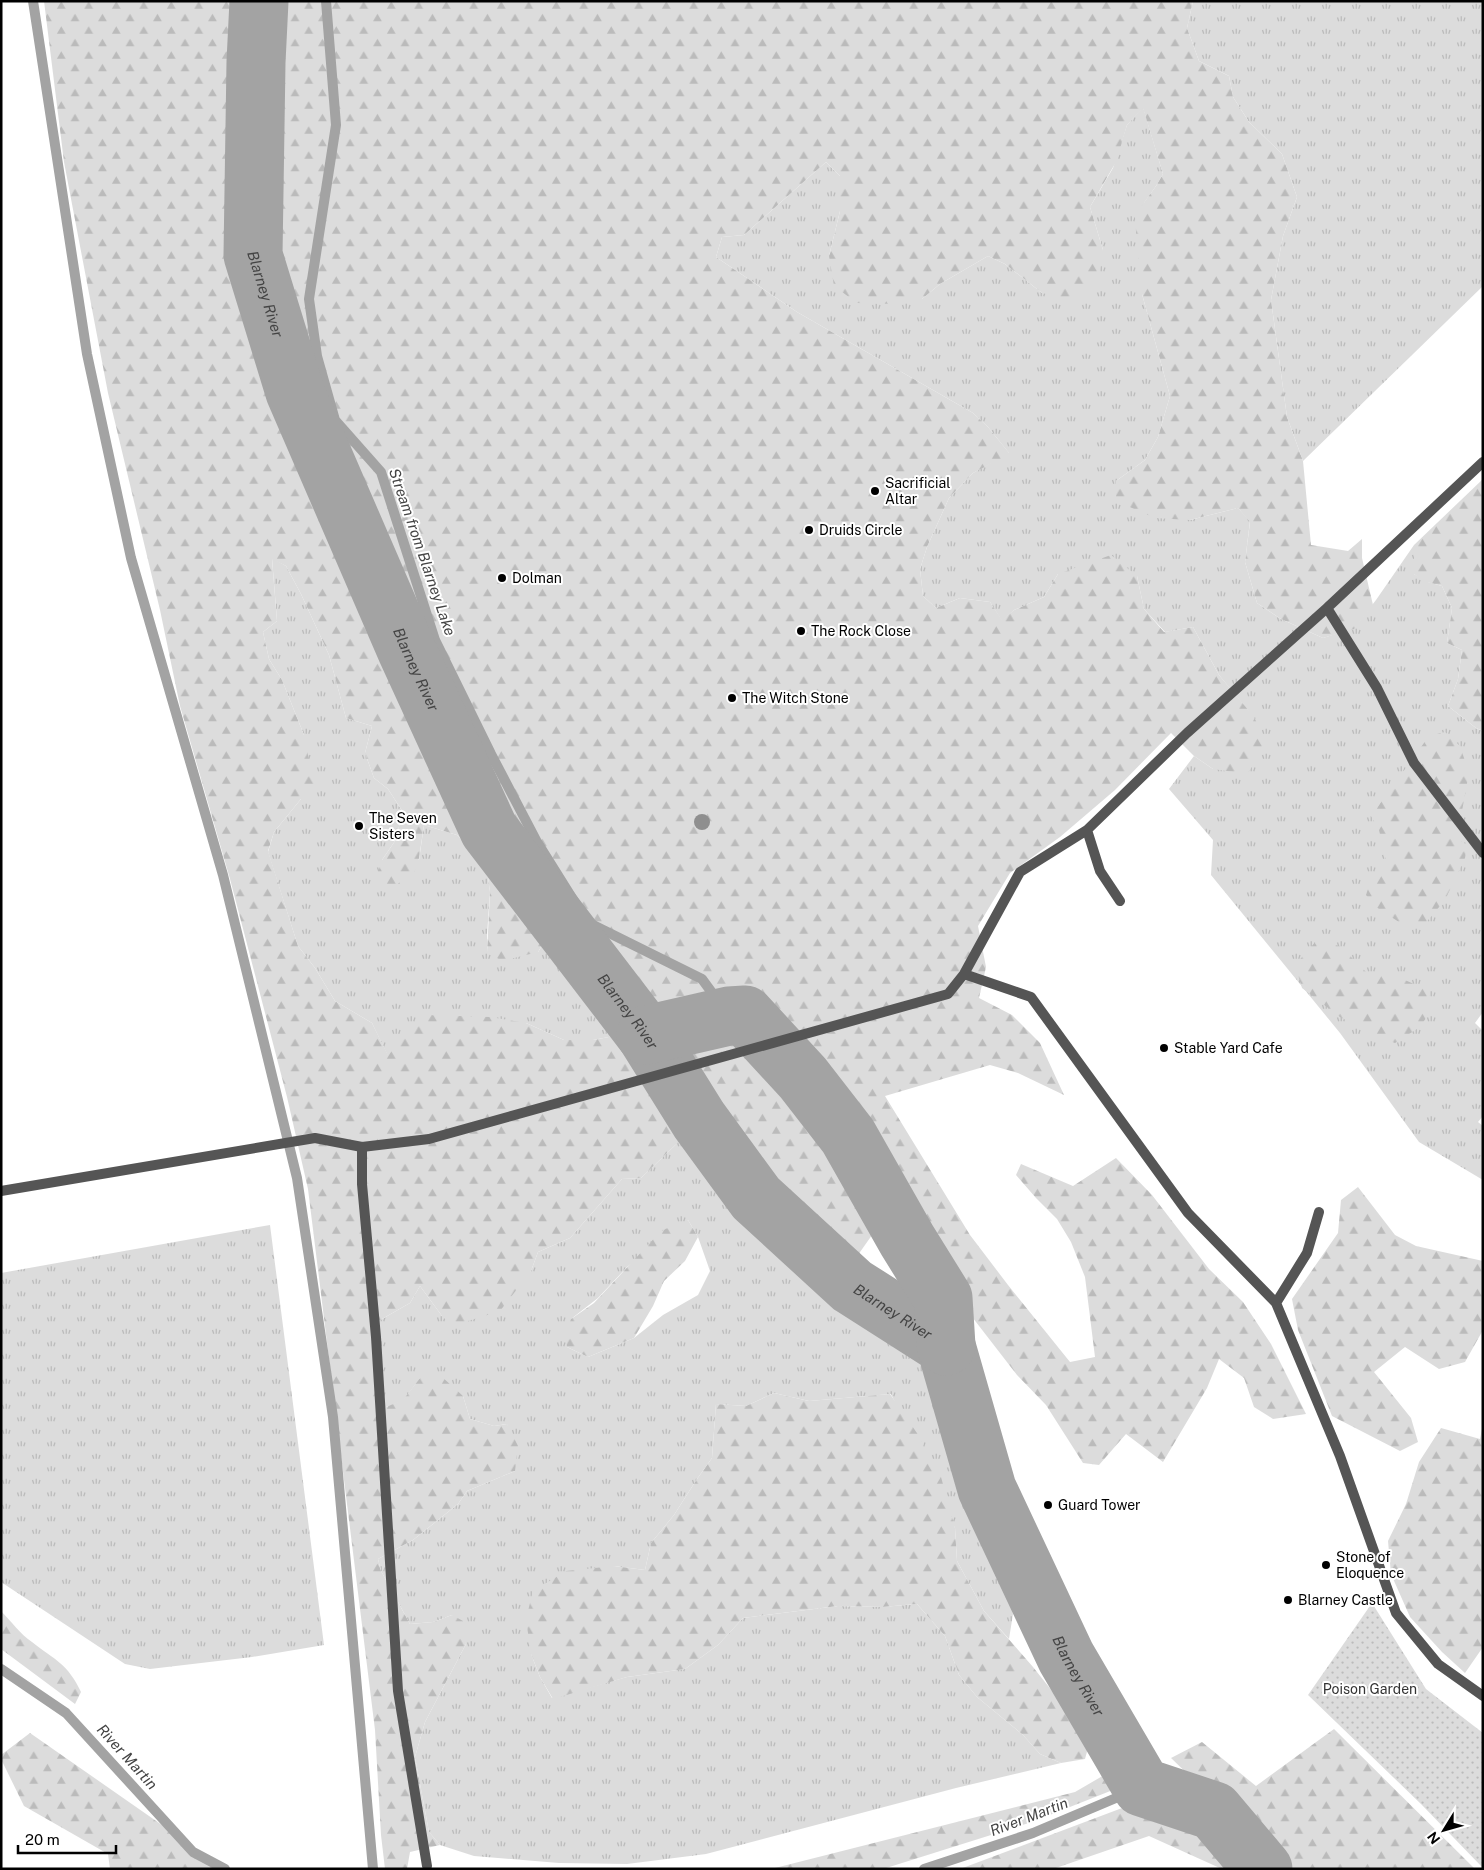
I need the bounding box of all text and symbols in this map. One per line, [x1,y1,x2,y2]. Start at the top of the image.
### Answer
water label: Blarney River [244,249,287,340]
water label: Stream from Blarney Lake [386,466,459,638]
place label: Sacrificial Altar [885,475,951,507]
marker: Sacrificial Altar [869,485,881,497]
place label: Druids Circle [819,522,903,538]
marker: Druids Circle [803,524,815,536]
place label: Dolman [512,570,562,586]
marker: Dolman [496,572,508,584]
place label: The Rock Close [811,623,911,639]
water label: Blarney River [390,625,443,714]
marker: The Rock Close [795,625,807,637]
place label: The Witch Stone [742,690,849,706]
marker: The Witch Stone [726,692,738,704]
place label: The Seven Sisters [369,810,437,842]
marker: The Seven Sisters [353,820,365,832]
water label: Blarney River [594,970,662,1052]
place label: Stable Yard Cafe [1174,1040,1283,1056]
marker: Stable Yard Cafe [1158,1042,1170,1054]
water label: Blarney River [851,1280,936,1343]
place label: Guard Tower [1058,1497,1141,1513]
marker: Guard Tower [1042,1499,1054,1511]
place label: Stone of Eloquence [1336,1549,1404,1581]
marker: Stone of Eloquence [1320,1559,1332,1571]
place label: Blarney Castle [1298,1592,1393,1608]
marker: Blarney Castle [1282,1594,1294,1606]
water label: Blarney River [1049,1633,1108,1719]
park label: Poison Garden [1323,1681,1417,1697]
water label: River Martin [94,1721,161,1793]
water label: River Martin [988,1794,1070,1839]
north arrow [1419,1805,1469,1855]
scale bar [18,1822,115,1854]
text: N [1424,1829,1443,1847]
text: 20 m [25,1831,60,1848]

